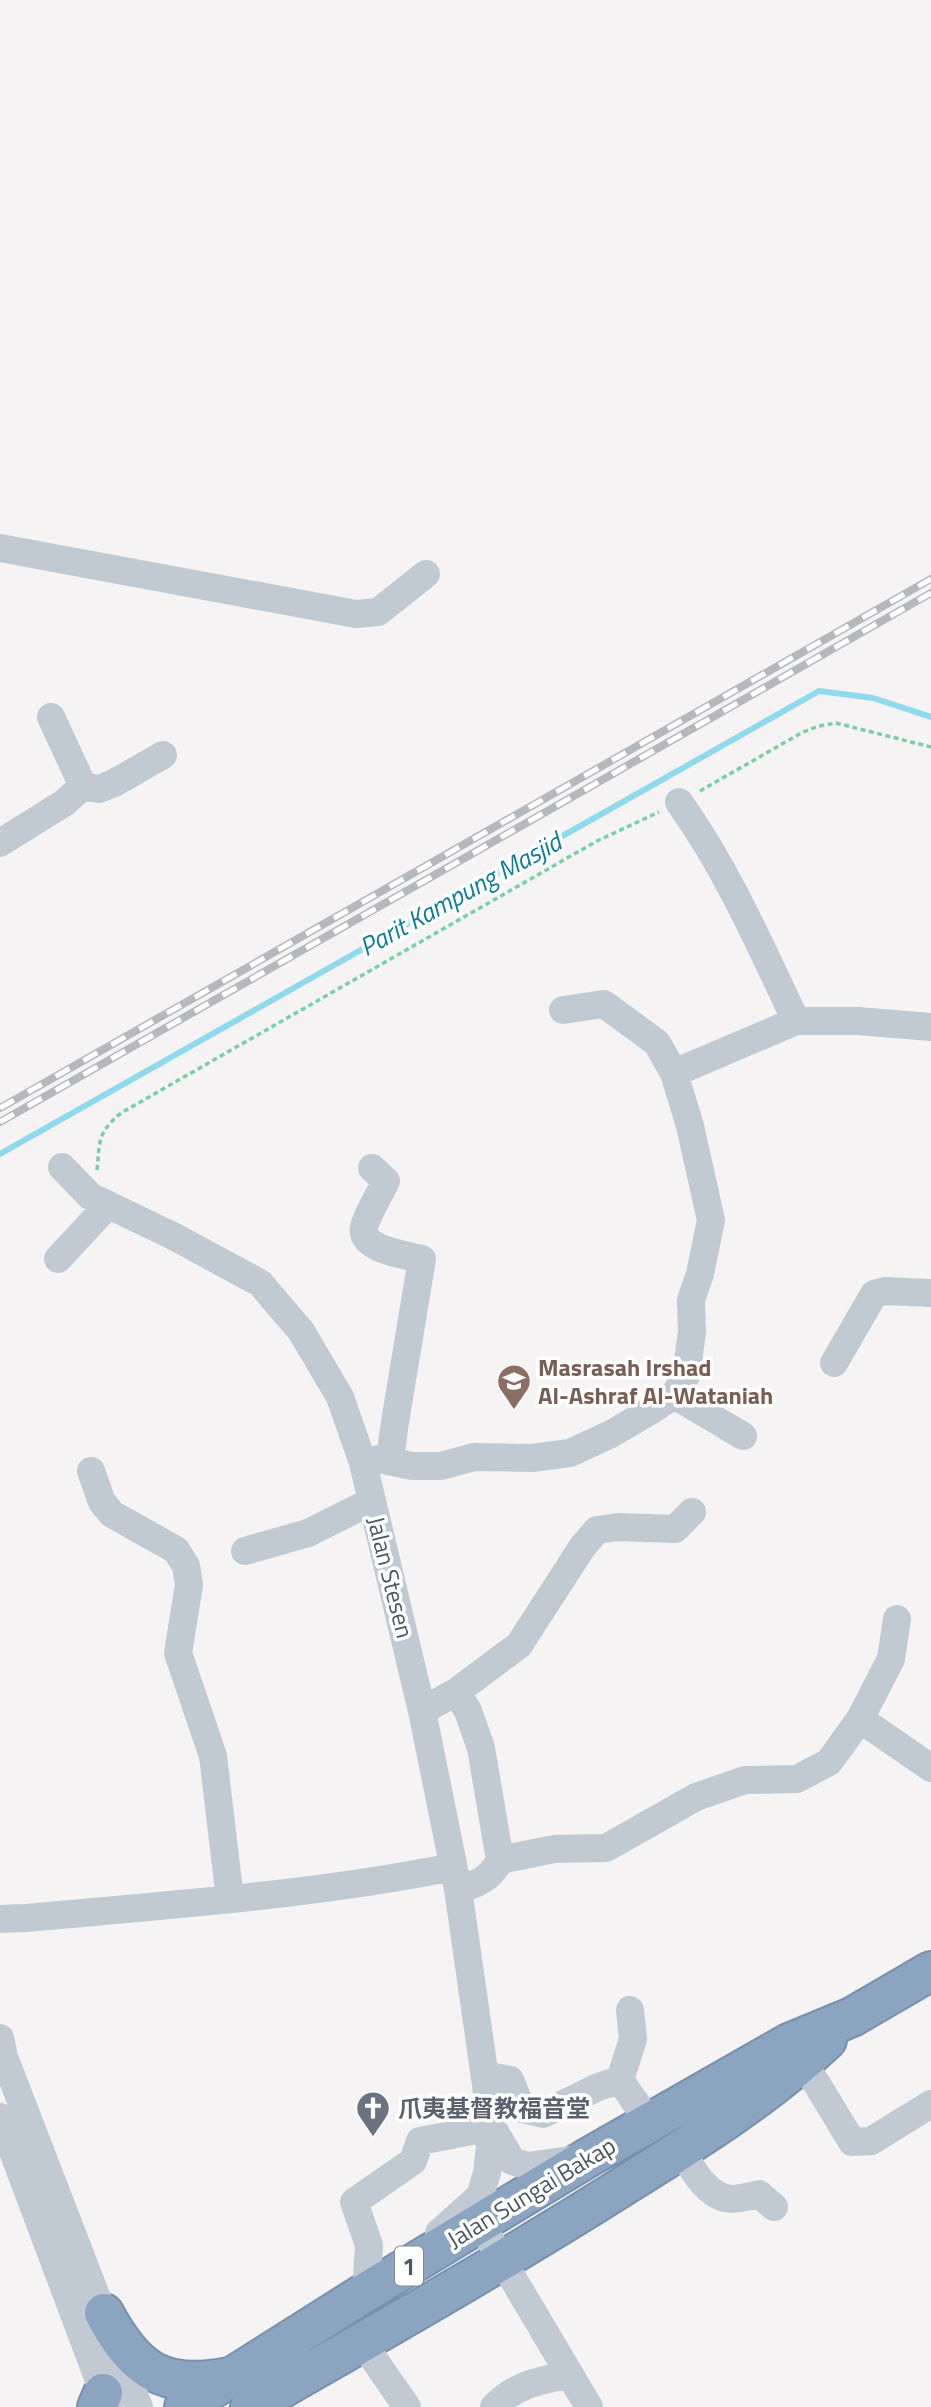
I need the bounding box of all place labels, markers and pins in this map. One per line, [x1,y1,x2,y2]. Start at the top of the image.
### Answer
place label: Masrasah Irshad Al-Ashraf Al-Wataniah [538,1349,773,1413]
school or university icon: Masrasah Irshad Al-Ashraf Al-Wataniah [495,1362,533,1411]
church icon: 爪夷基督教福音堂 [354,2089,392,2138]
place label: 爪夷基督教福音堂 [398,2090,590,2126]

